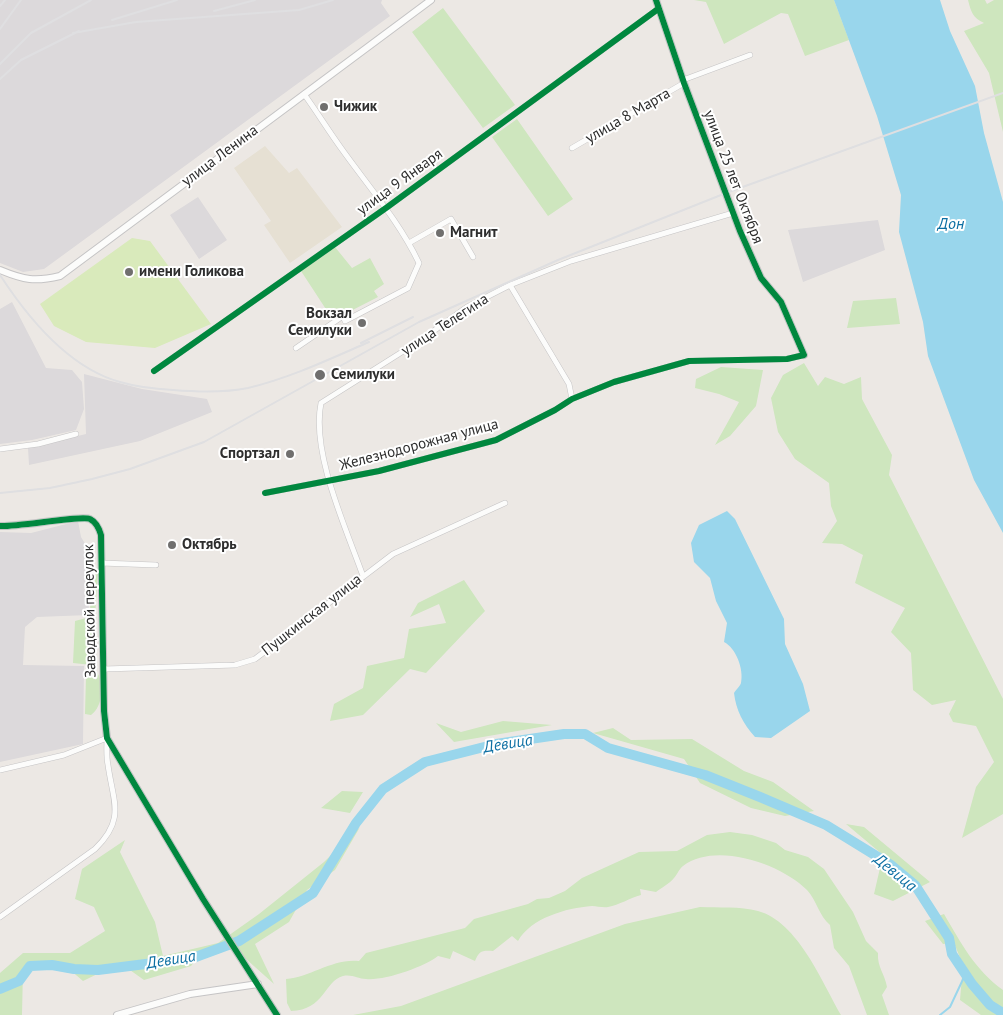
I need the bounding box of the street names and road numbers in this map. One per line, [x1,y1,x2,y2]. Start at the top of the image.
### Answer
street label: улица 8 Марта [582,84,674,148]
street label: улица 25 лет Октября [699,108,767,246]
street label: улица Ленина [178,121,262,191]
street label: улица 9 Января [354,145,446,219]
street label: улица Телегина [398,290,492,360]
street label: Железнодорожная улица [338,415,500,475]
street label: Заводской переулок [80,544,100,678]
street label: Пушкинская улица [258,570,366,660]

